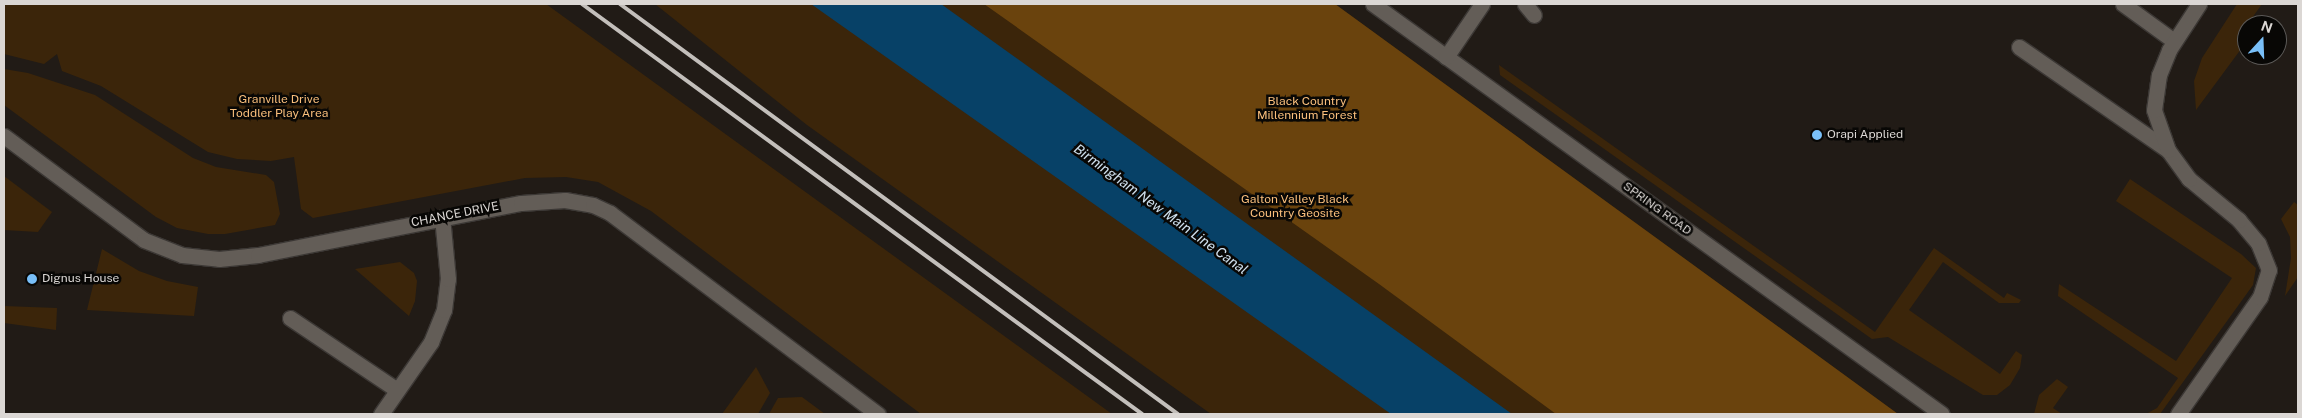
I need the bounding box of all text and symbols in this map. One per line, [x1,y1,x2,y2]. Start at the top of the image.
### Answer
north arrow [2237,15,2287,65]
text: N [2259,17,2275,36]
park label: Granville Drive Toddler Play Area [230,93,328,121]
park label: Black Country Millennium Forest [1257,95,1357,123]
place label: Orapi Applied [1827,128,1903,142]
marker: Orapi Applied [1811,129,1823,141]
water label: Birmingham New Main Line Canal [1071,140,1251,278]
street label: SPRING ROAD [1620,179,1694,239]
park label: Galton Valley Black Country Geosite [1241,193,1349,221]
street label: CHANCE DRIVE [410,199,500,231]
place label: Dignus House [42,272,119,286]
marker: Dignus House [26,273,38,285]

